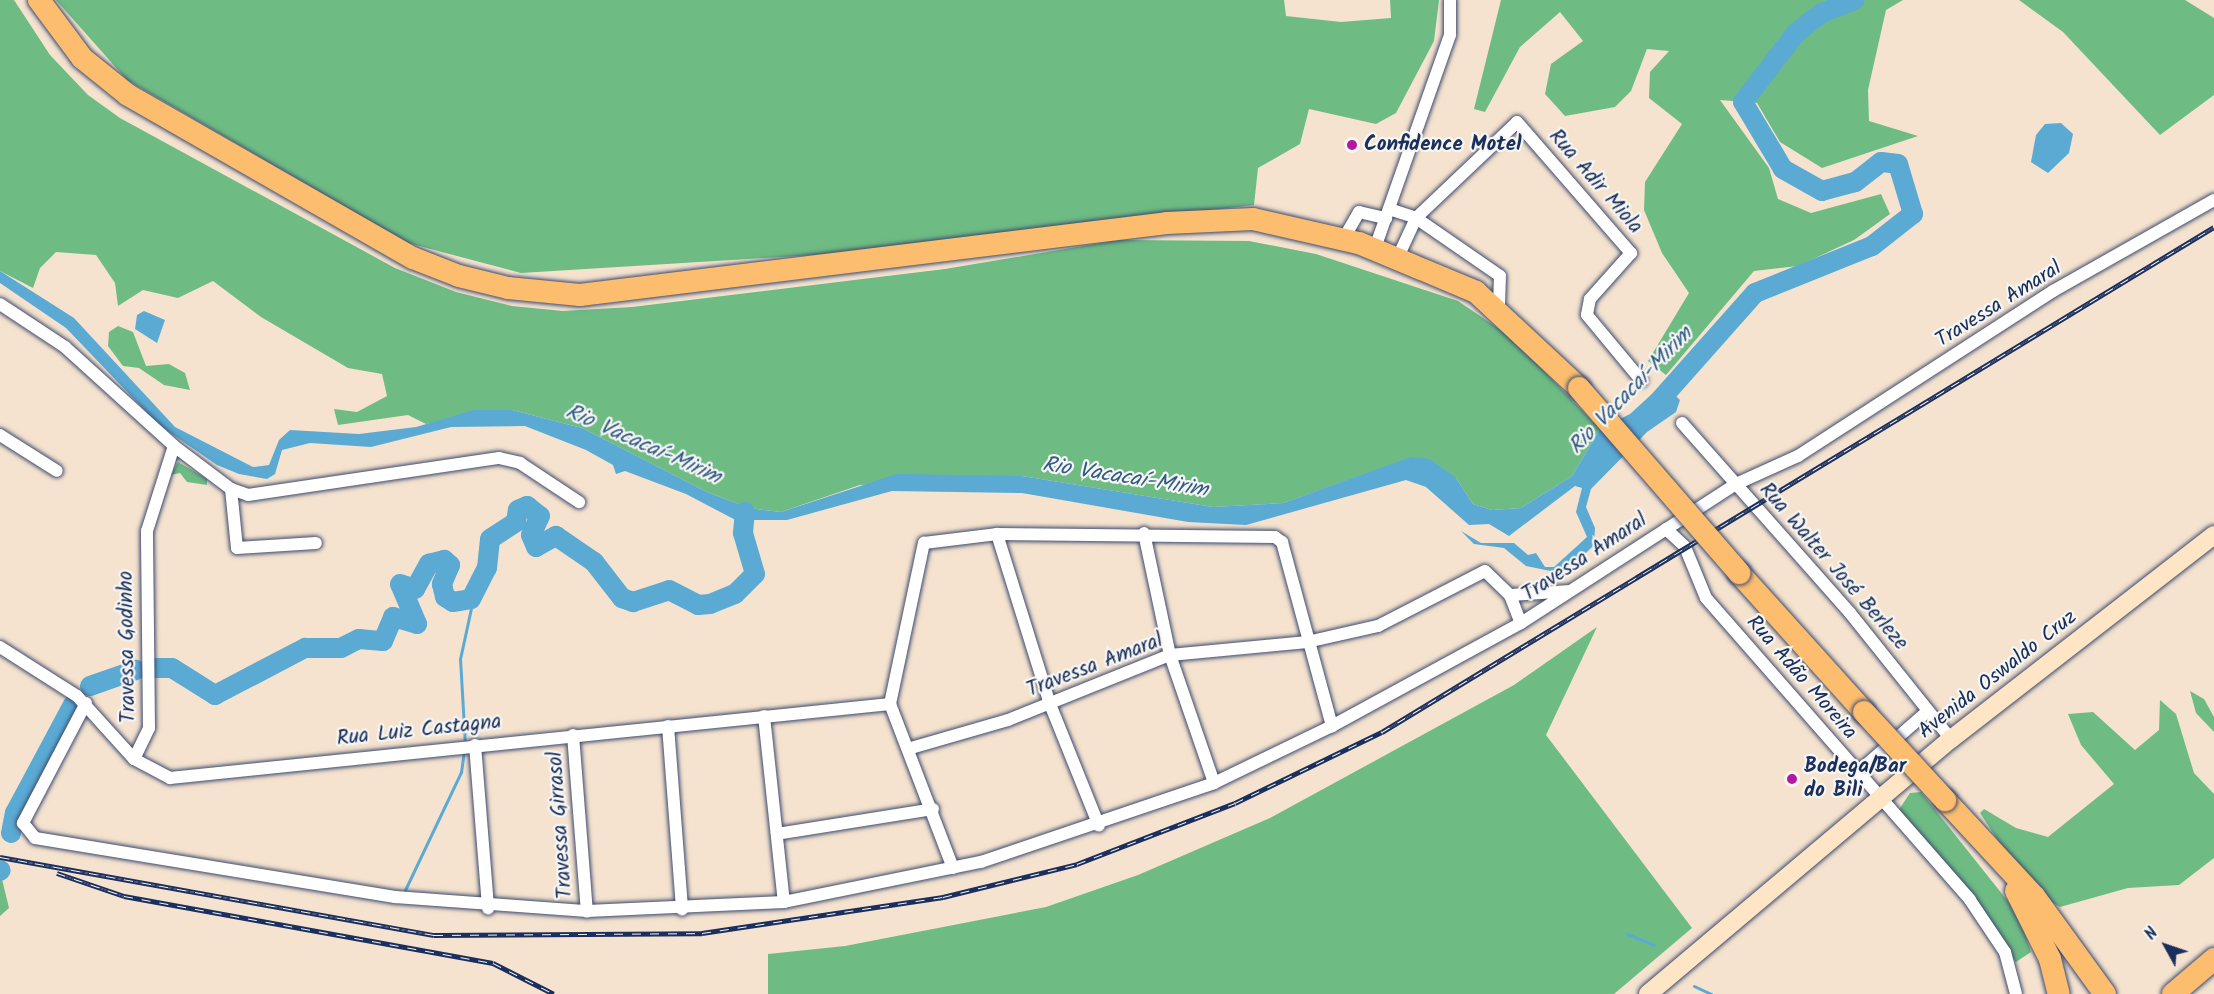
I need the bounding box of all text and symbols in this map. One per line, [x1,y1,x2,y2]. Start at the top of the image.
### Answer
street label: Rua Adir Miola [1543,125,1647,239]
place label: Confidence Motel [1364,132,1522,158]
marker: Confidence Motel [1345,138,1359,152]
street label: Travessa Amaral [1931,256,2067,354]
water label: Rio Vacacaí-Mirim [1563,322,1699,460]
water label: Rio Vacacaí-Mirim [561,399,725,491]
water label: Rio Vacacaí-Mirim [1040,452,1210,504]
street label: Rua Walter José Berleze [1753,478,1913,656]
street label: Travessa Amaral [1518,508,1652,608]
street label: Travessa Godinho [114,571,142,723]
street label: Avenida Oswaldo Cruz [1914,605,2082,745]
street label: Rua Adão Moreira [1740,611,1862,745]
street label: Travessa Amaral [1023,628,1167,704]
street label: Rua Luiz Castagna [336,710,502,752]
street label: Travessa Girrasol [543,750,579,900]
place label: Bodega/Bar do Bili [1804,754,1906,804]
marker: Bodega/Bar do Bili [1785,772,1799,786]
north arrow [2136,916,2196,976]
text: N [2139,922,2165,946]

